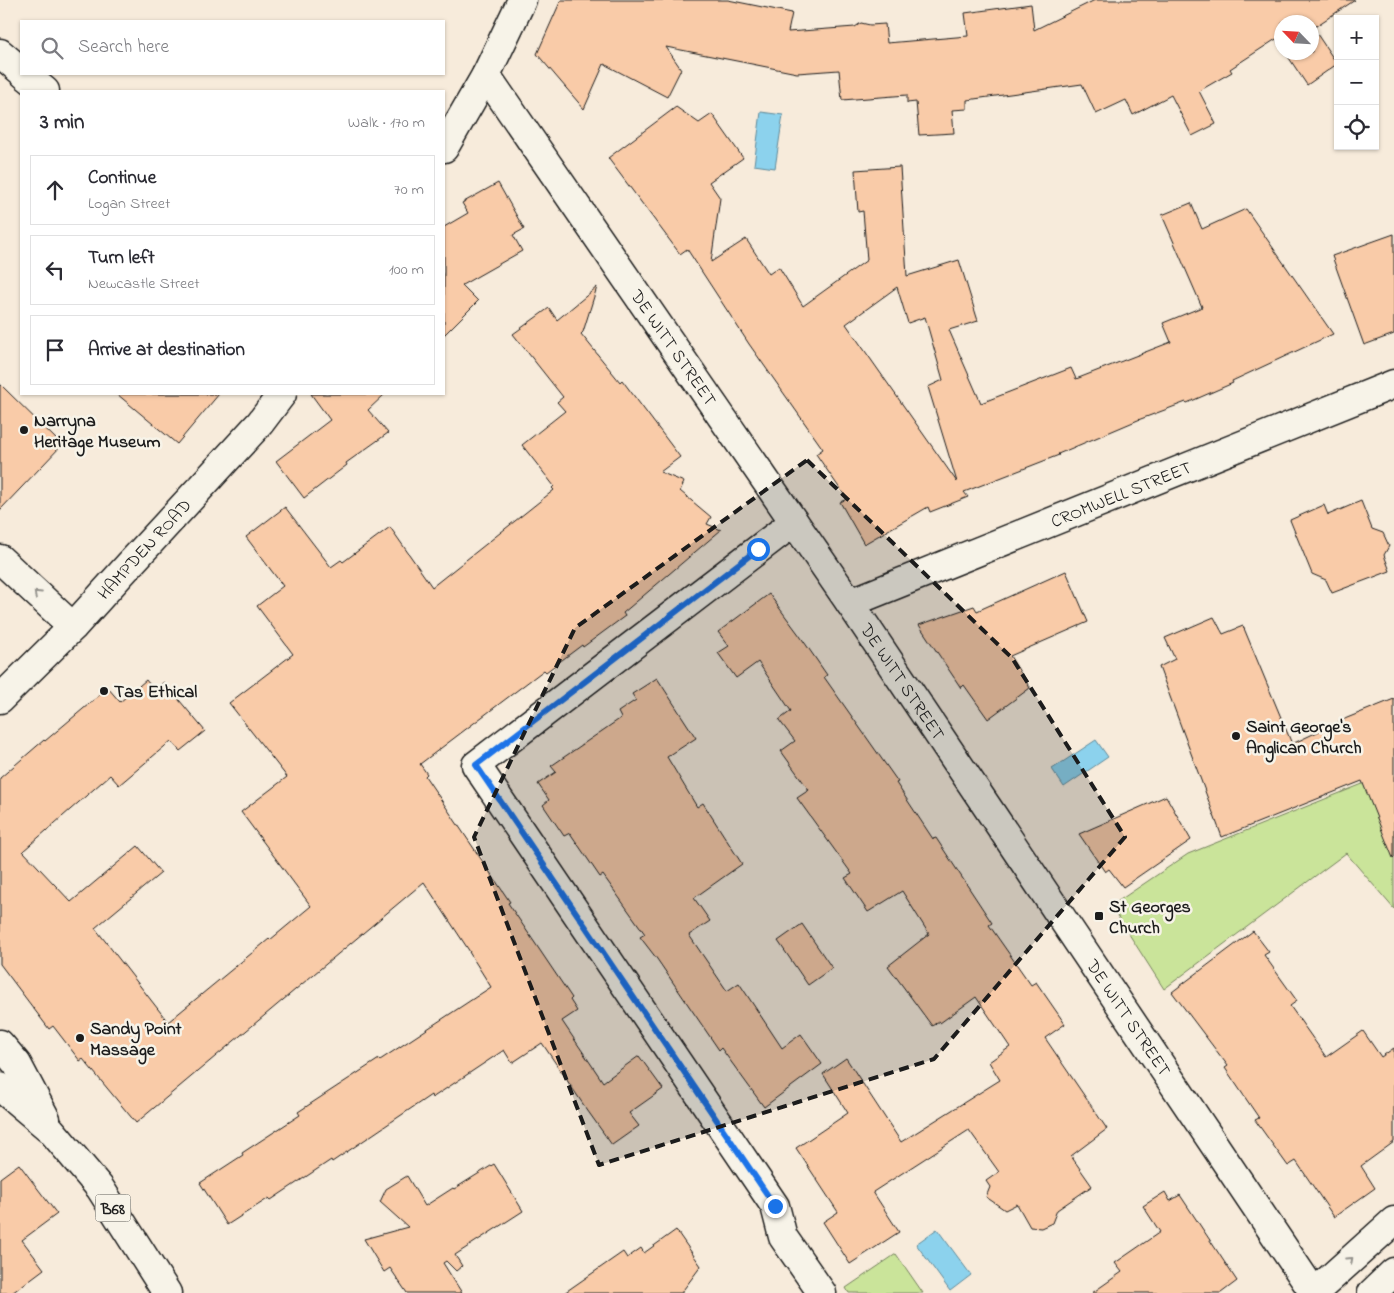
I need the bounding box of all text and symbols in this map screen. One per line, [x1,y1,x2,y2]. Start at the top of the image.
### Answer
north arrow [1274,15,1319,60]
map controls [1334,15,1379,150]
button: + [1334,15,1379,60]
search box [20,20,445,75]
icon: search [38,34,66,62]
text: Search here [78,34,169,61]
button: − [1334,60,1379,105]
button: locate [1334,105,1379,150]
text: 3 min [40,108,84,138]
text: Walk · 170 m [348,111,425,135]
text: Continue [88,165,156,192]
icon: ahead [41,176,69,204]
text: 70 m [394,178,424,202]
text: Logan Street [88,192,170,216]
text: Turn left [88,245,155,272]
icon: left [41,256,69,284]
text: 100 m [389,258,424,282]
text: Newcastle Street [88,272,200,296]
street label: DE WITT STREET [622,284,722,412]
icon: arrive [41,336,69,364]
text: Arrive at destination [88,337,245,364]
place label: Narryna Heritage Museum [34,409,160,457]
marker: Narryna Heritage Museum [18,424,30,436]
street label: CROMWELL STREET [1047,456,1196,536]
street label: HAMPDEN ROAD [92,494,199,607]
route start [747,538,770,561]
one-way arrow [33,591,42,600]
street label: DE WITT STREET [852,618,950,746]
place label: Tas Ethical [114,680,197,706]
marker: Tas Ethical [98,685,110,697]
place label: Saint George's Anglican Church [1246,715,1362,763]
marker: Saint George's Anglican Church [1230,730,1242,742]
place label: St Georges Church [1109,895,1191,942]
marker: St Georges Church [1093,910,1105,922]
street label: DE WITT STREET [1078,954,1176,1082]
place label: Sandy Point Massage [90,1017,183,1065]
marker: Sandy Point Massage [74,1032,86,1044]
road number: B68 [96,1194,130,1222]
route end [764,1195,787,1218]
one-way arrow [1345,1257,1354,1266]

